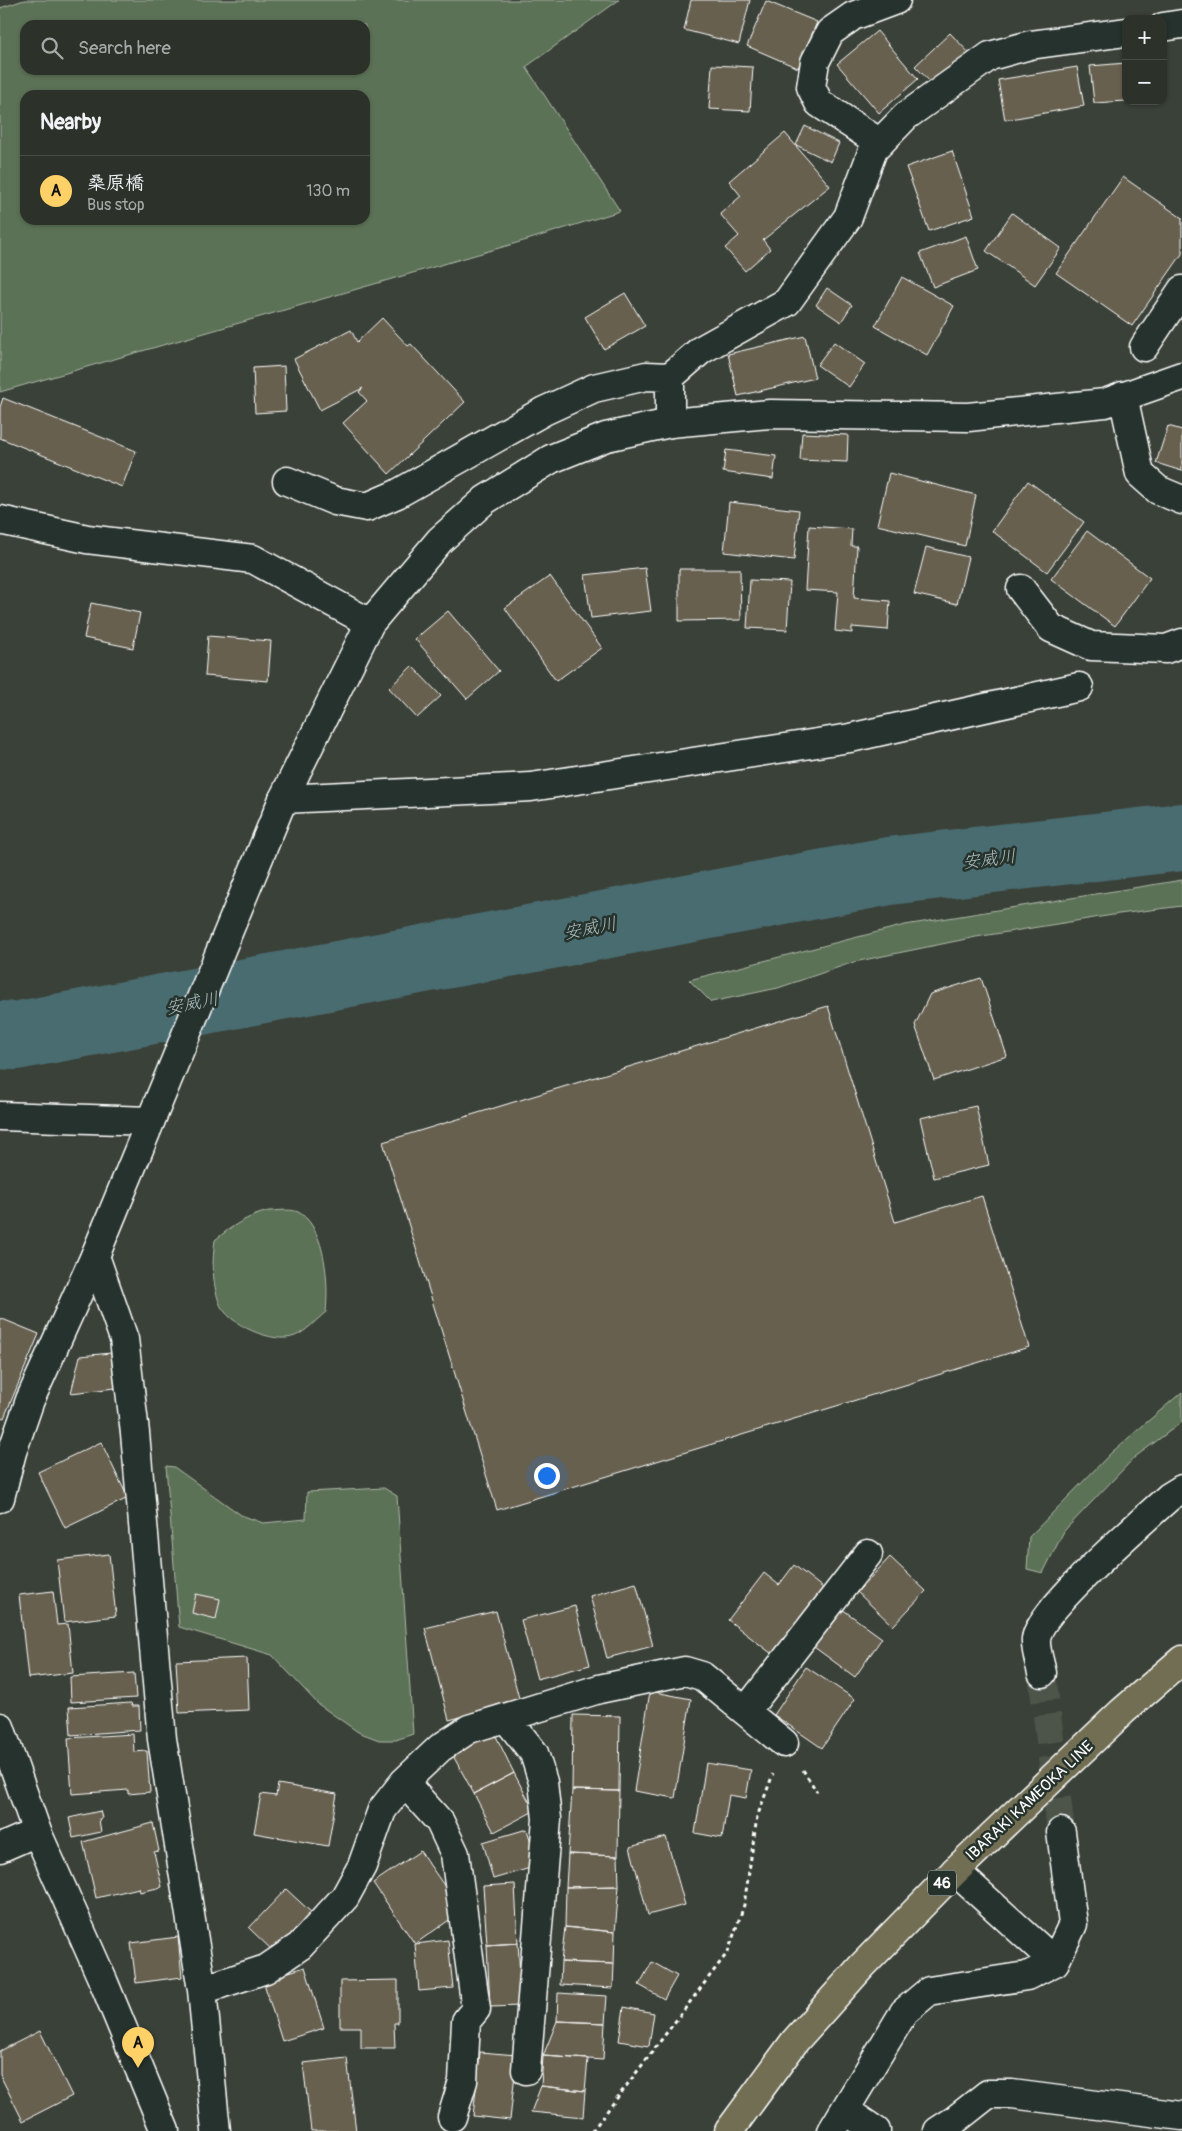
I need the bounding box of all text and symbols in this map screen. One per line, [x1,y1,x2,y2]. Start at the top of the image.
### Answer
map controls [1122,15,1167,105]
button: + [1122,15,1167,60]
search box [20,20,370,75]
icon: search [38,34,66,62]
text: Search here [78,36,171,60]
button: − [1122,60,1167,105]
text: Nearby [40,109,101,136]
text: 桑原橋 [87,171,144,195]
text: A [51,181,61,201]
text: 130 m [306,181,350,201]
text: Bus stop [87,195,145,215]
water label: 安威川 [961,845,1017,874]
water label: 安威川 [561,912,619,945]
water label: 安威川 [163,987,221,1020]
your location [534,1463,560,1489]
street label: IBARAKI KAMEOKA LINE [962,1736,1098,1865]
road number: 46 [928,1870,956,1896]
pin: A [122,2027,154,2068]

